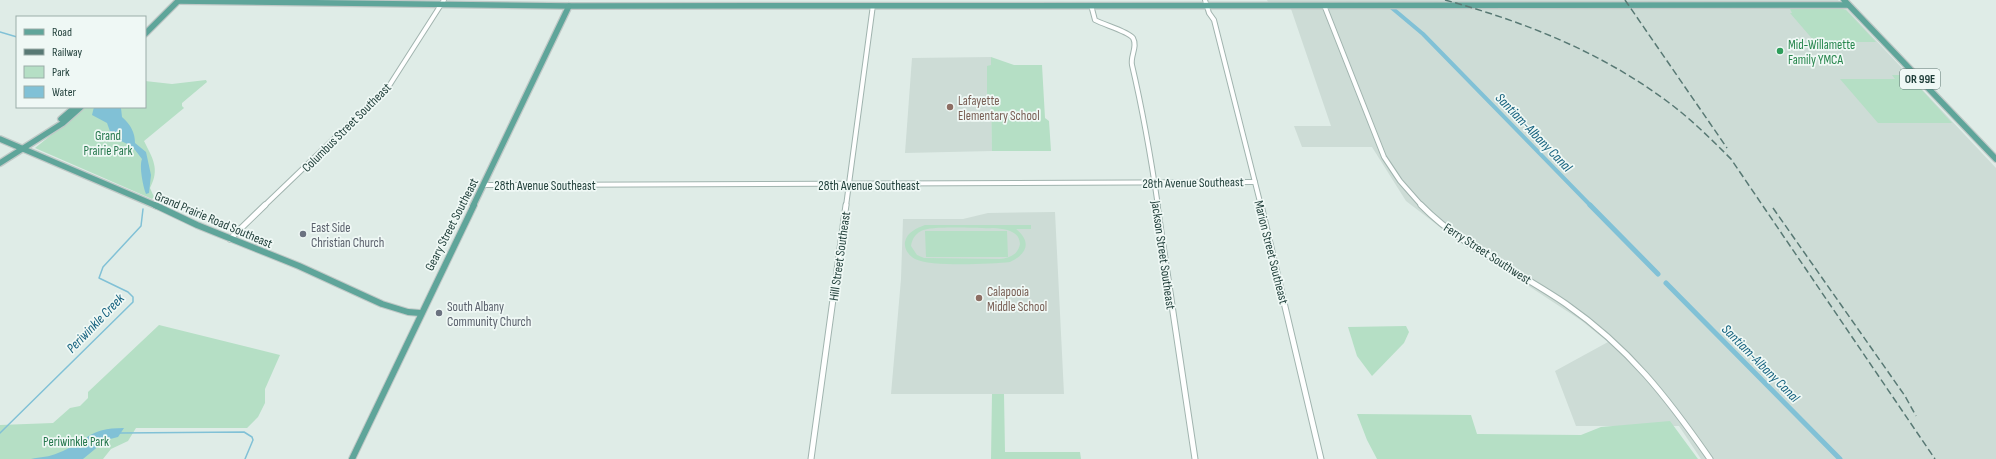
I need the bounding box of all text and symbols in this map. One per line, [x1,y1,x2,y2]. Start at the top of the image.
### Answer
legend [16,16,146,108]
text: Road [52,25,72,40]
place label: Mid-Willamette Family YMCA [1788,37,1855,68]
text: Railway [52,45,83,60]
marker: Mid-Willamette Family YMCA [1775,46,1785,56]
text: Park [52,65,70,80]
road number: OR 99E [1900,69,1940,89]
street label: Columbus Street Southeast [299,80,395,176]
text: Water [52,85,76,100]
water label: Santiam-Albany Canal [1492,89,1576,176]
place label: Lafayette Elementary School [958,93,1040,124]
marker: Lafayette Elementary School [945,102,955,112]
park label: Grand Prairie Park [84,128,132,159]
street label: 28th Avenue Southeast [1142,174,1244,192]
street label: Geary Street Southeast [422,175,482,274]
street label: 28th Avenue Southeast [494,178,596,194]
street label: 28th Avenue Southeast [818,178,920,194]
street label: Grand Prairie Road Southeast [152,188,275,252]
street label: Jackson Street Southeast [1147,199,1179,311]
street label: Marion Street Southeast [1250,199,1292,306]
street label: Hill Street Southeast [826,210,854,302]
place label: East Side Christian Church [311,220,384,251]
street label: Ferry Street Southwest [1441,220,1534,288]
marker: East Side Christian Church [298,229,308,239]
place label: Calapooia Middle School [987,284,1047,315]
water label: Periwinkle Creek [63,290,128,357]
marker: Calapooia Middle School [974,293,984,303]
place label: South Albany Community Church [447,299,531,330]
marker: South Albany Community Church [434,308,444,318]
water label: Santiam-Albany Canal [1718,321,1803,406]
park label: Periwinkle Park [43,434,109,450]

